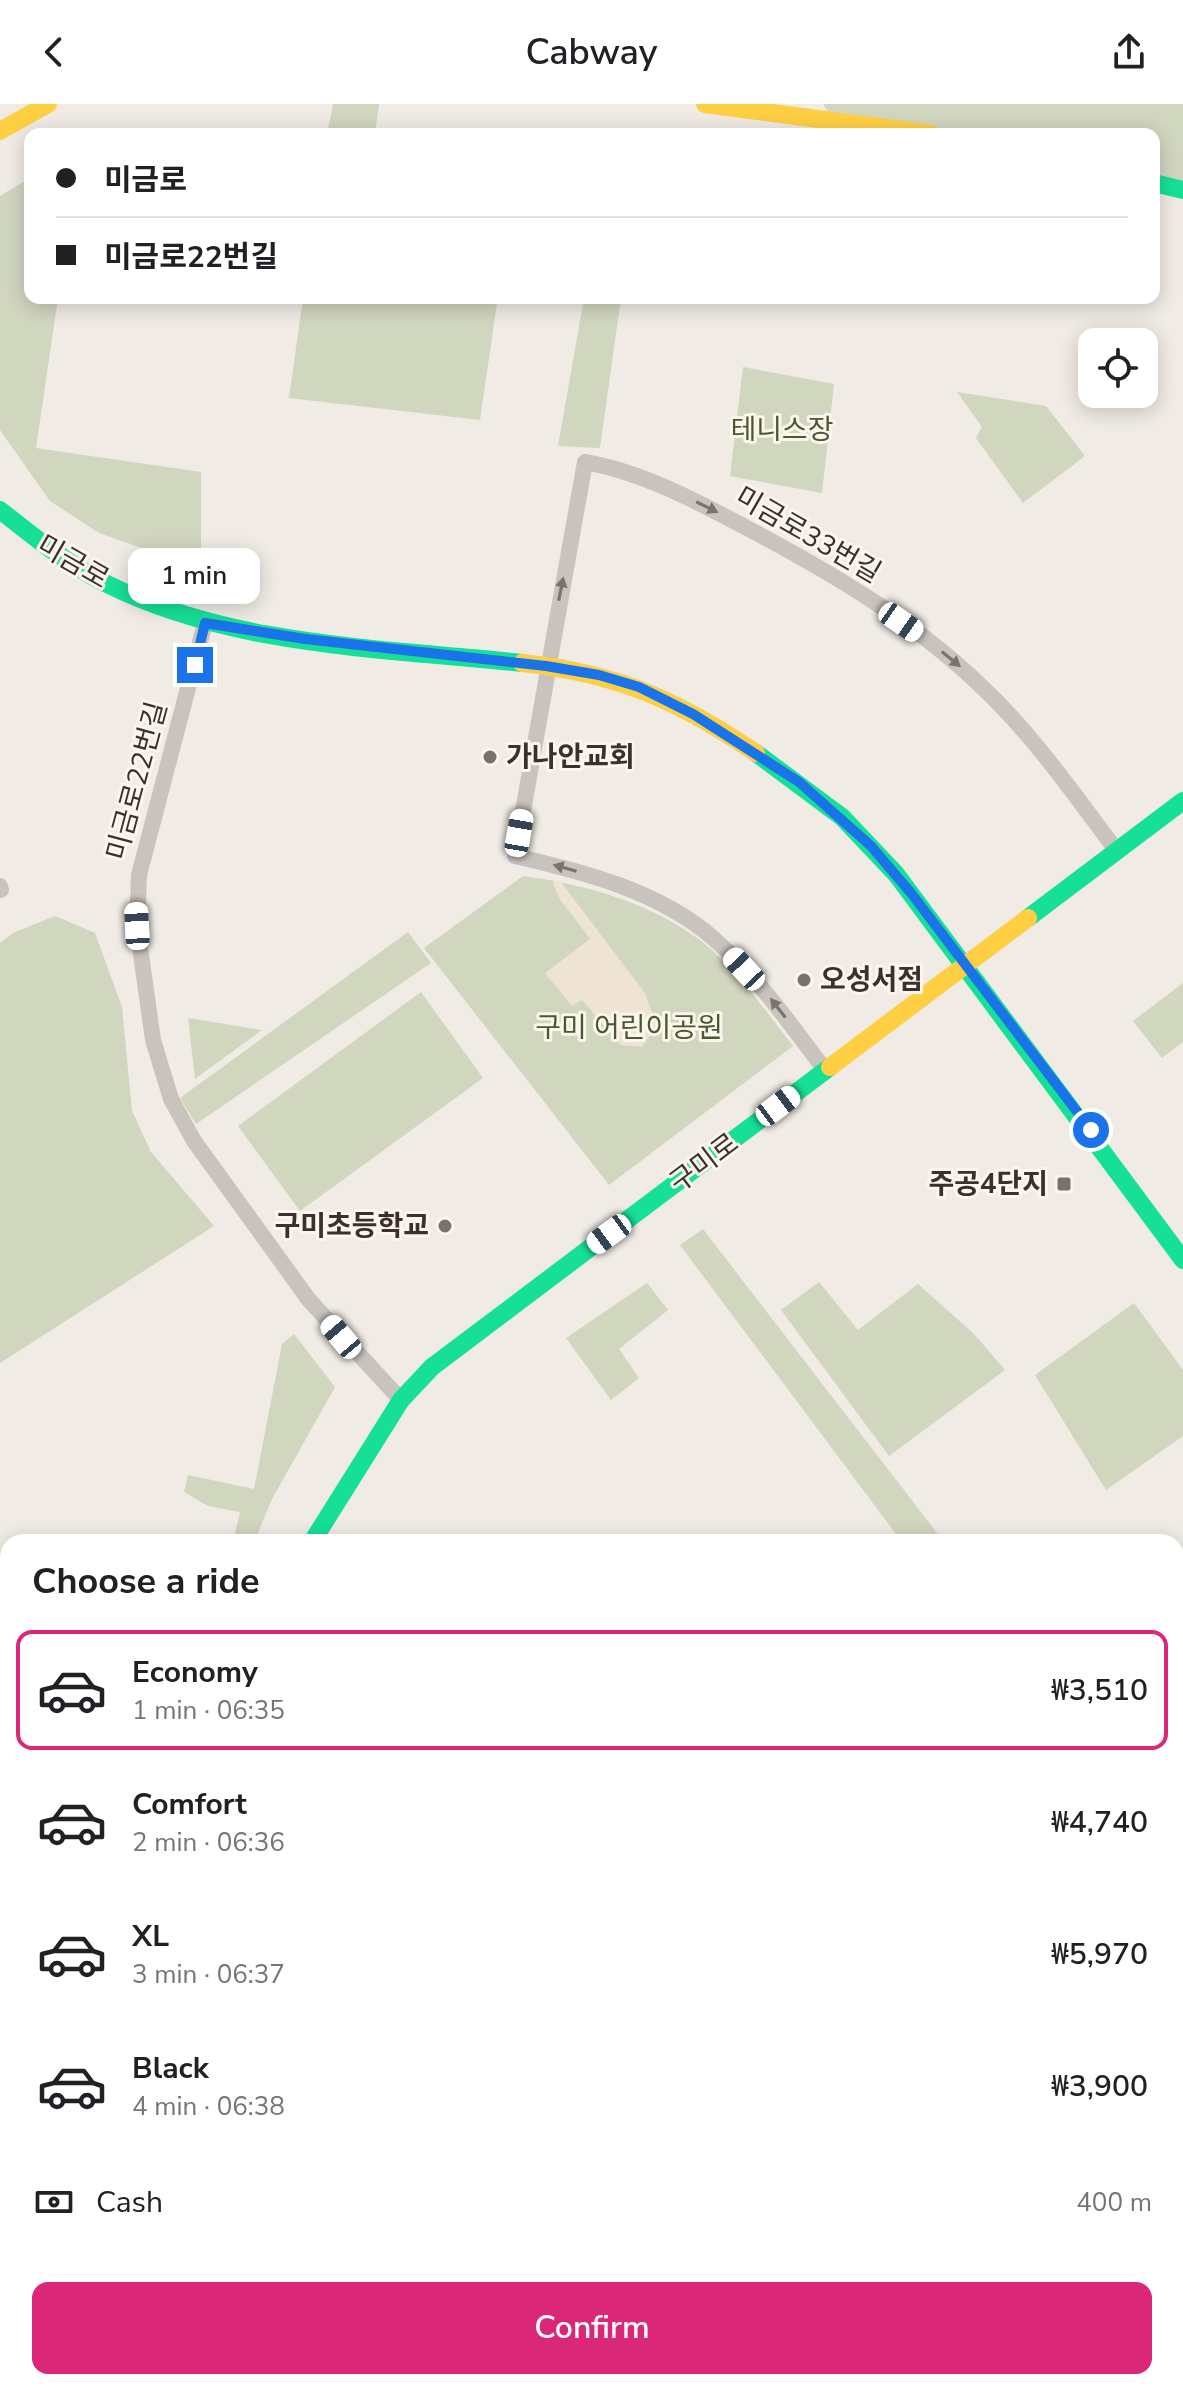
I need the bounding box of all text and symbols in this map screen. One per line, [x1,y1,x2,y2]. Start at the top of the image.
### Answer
text: Cabway [526,28,658,77]
icon: back [32,30,76,74]
icon: share [1107,30,1151,74]
text: 미금로 [104,160,187,201]
text: 미금로22번길 [104,237,278,278]
map controls [1078,328,1158,408]
button: locate [1078,328,1158,408]
park label: 테니스장 [730,411,834,449]
street label: 미금로33번길 [728,478,888,592]
one-way arrow [695,500,718,514]
street label: 미금로 [30,526,116,598]
callout: 1 min [129,549,261,605]
text: 1 min [161,558,227,593]
one-way arrow [555,576,567,601]
car [874,598,928,646]
route end [177,647,213,683]
one-way arrow [940,650,960,667]
street label: 미금로22번길 [98,698,176,864]
place label: 가나안교회 [506,738,635,776]
marker: 가나안교회 [481,748,499,766]
car [503,807,535,859]
one-way arrow [553,862,578,874]
car [124,901,150,951]
car [719,943,769,995]
place label: 오성서점 [820,961,923,999]
marker: 오성서점 [795,971,813,989]
one-way arrow [770,998,786,1018]
park label: 구미 어린이공원 [535,1009,723,1047]
car [752,1082,804,1130]
route start [1073,1112,1109,1148]
street label: 구미로 [662,1125,746,1201]
place label: 주공4단지 [928,1165,1048,1203]
marker: 주공4단지 [1055,1175,1073,1193]
place label: 구미초등학교 [274,1207,429,1245]
car [583,1210,635,1258]
marker: 구미초등학교 [436,1217,454,1235]
car [316,1311,366,1363]
text: Choose a ride [32,1557,260,1606]
text: Economy [132,1652,258,1693]
icon: car [36,1654,108,1726]
text: ₩3,510 [1051,1670,1148,1711]
text: 1 min · 06:35 [132,1693,285,1728]
text: Comfort [132,1784,247,1825]
icon: car [36,1786,108,1858]
text: ₩4,740 [1051,1802,1148,1843]
text: 2 min · 06:36 [132,1825,285,1860]
text: XL [132,1916,169,1957]
icon: car [36,1918,108,1990]
text: ₩5,970 [1051,1934,1148,1975]
text: 3 min · 06:37 [132,1957,285,1992]
text: Black [132,2048,209,2089]
icon: car [36,2050,108,2122]
text: ₩3,900 [1051,2066,1148,2107]
text: 4 min · 06:38 [132,2089,285,2124]
icon: cash [32,2180,76,2224]
text: Cash [96,2182,163,2223]
text: 400 m [1076,2185,1152,2220]
button: Confirm [32,2282,1152,2374]

